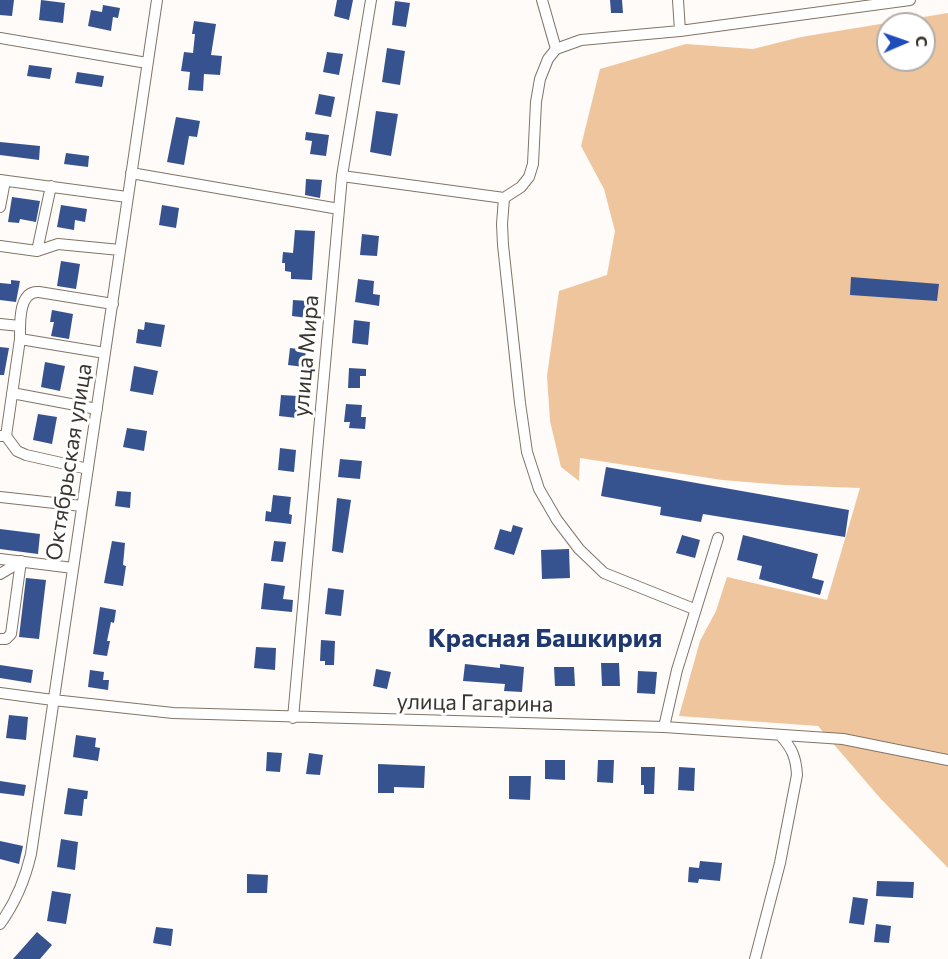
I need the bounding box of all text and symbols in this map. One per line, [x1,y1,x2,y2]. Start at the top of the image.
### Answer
north arrow [876,12,936,72]
text: С [913,36,932,47]
street label: улица Мира [288,294,324,418]
street label: Октябрьская улица [40,362,98,562]
district label: Красная Башкирия [428,622,662,654]
street label: улица Гагарина [396,688,554,718]

